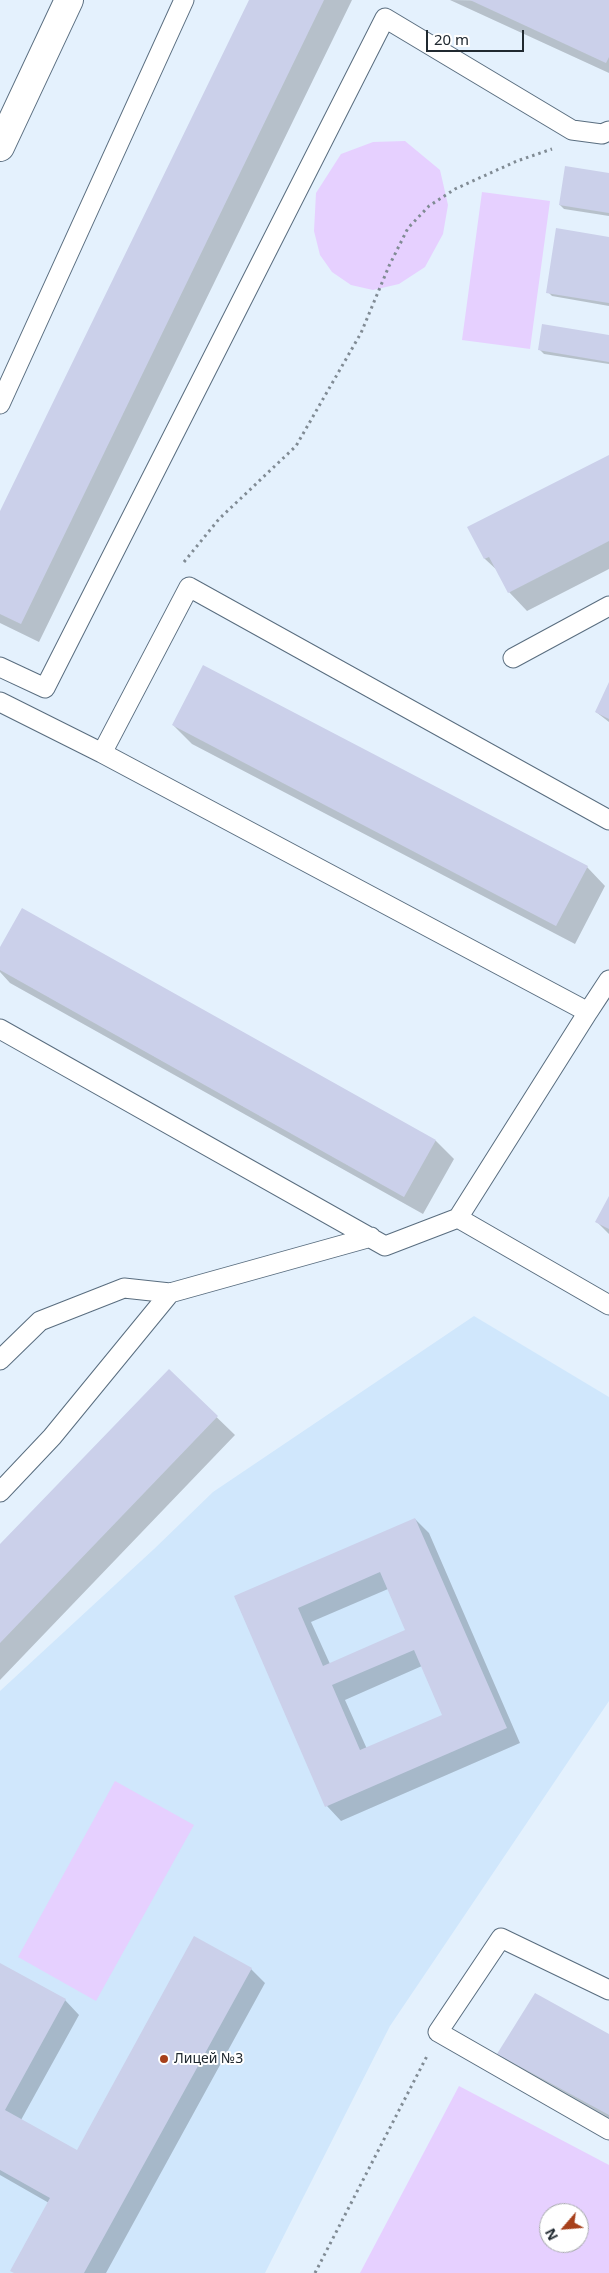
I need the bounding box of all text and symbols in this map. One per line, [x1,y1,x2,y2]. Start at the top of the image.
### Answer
scale bar [429,20,526,52]
text: 20 m [434,29,469,49]
place label: Лицей №3 [174,2051,243,2067]
marker: Лицей №3 [158,2053,170,2065]
north arrow [539,2203,589,2253]
text: N [540,2225,562,2244]

